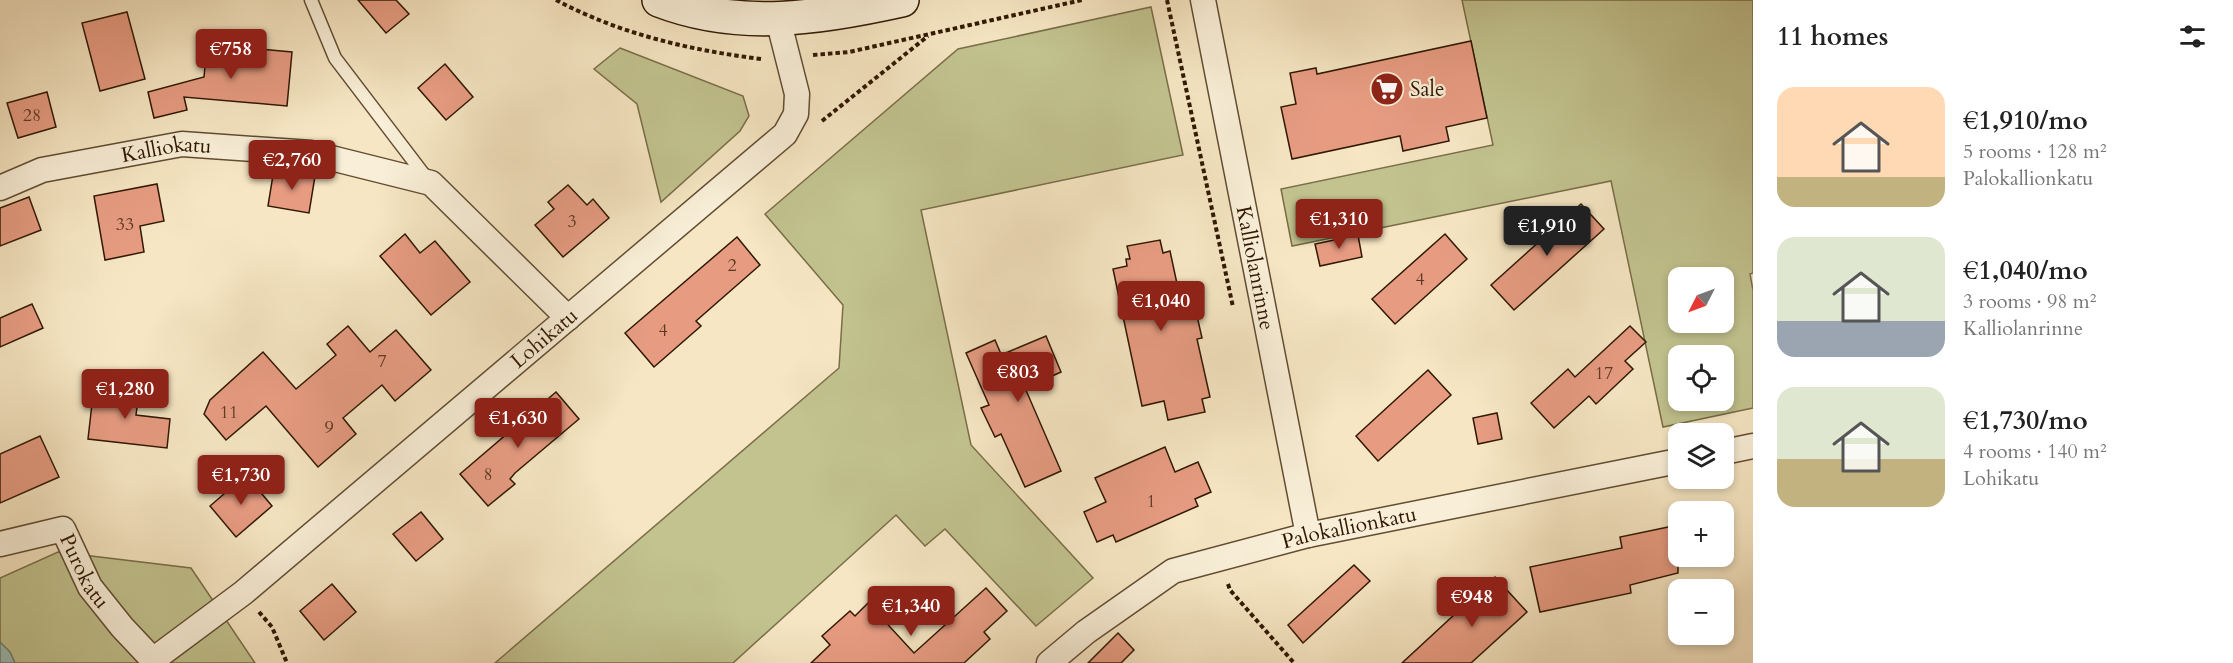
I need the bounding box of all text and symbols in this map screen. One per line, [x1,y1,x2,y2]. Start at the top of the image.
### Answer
text: 11 homes [1777,19,1888,54]
icon: filters [2176,20,2209,53]
pin: €758 [195,29,267,80]
text: €758 [210,35,252,62]
supermarket icon: Sale [1369,71,1405,107]
place label: Sale [1410,75,1444,104]
house number: 28 [23,103,41,128]
text: €1,910/mo [1963,103,2088,138]
icon: home [1825,111,1897,183]
street label: Kalliokatu [119,130,212,170]
text: 5 rooms · 128 m² [1963,138,2107,165]
pin: €2,760 [243,140,341,191]
text: €2,760 [263,146,321,173]
text: Palokallionkatu [1963,165,2093,192]
pin: €1,310 [1290,199,1388,250]
street label: Kalliolanrinne [1229,203,1281,333]
text: €1,310 [1310,205,1368,232]
pin: €1,910 [1498,206,1596,257]
house number: 3 [567,209,577,234]
house number: 33 [116,212,134,237]
text: €1,910 [1518,212,1576,239]
house number: 2 [727,253,737,278]
text: €1,040/mo [1963,253,2088,288]
icon: home [1825,261,1897,333]
house number: 4 [1415,267,1425,292]
north arrow [1668,267,1734,333]
map controls [1668,267,1734,645]
pin: €1,040 [1112,281,1210,332]
text: €1,040 [1132,287,1190,314]
text: 3 rooms · 98 m² [1963,288,2096,315]
street label: Lohikatu [505,301,584,375]
text: Kalliolanrinne [1963,315,2083,342]
house number: 4 [658,318,668,343]
button: locate [1668,345,1734,411]
house number: 7 [377,349,387,374]
pin: €803 [982,352,1054,403]
text: €803 [997,358,1039,385]
house number: 17 [1595,361,1613,386]
pin: €1,280 [76,369,174,420]
text: €1,280 [96,375,154,402]
pin: €1,630 [469,398,567,449]
house number: 11 [220,400,238,425]
text: €1,730/mo [1963,403,2088,438]
text: €1,630 [489,404,547,431]
icon: home [1825,411,1897,483]
house number: 9 [324,415,334,440]
button: layers [1668,423,1734,489]
text: 4 rooms · 140 m² [1963,438,2107,465]
pin: €1,730 [192,455,290,506]
text: €1,730 [212,461,270,488]
house number: 8 [483,462,493,487]
text: Lohikatu [1963,465,2039,492]
house number: 1 [1146,489,1156,514]
street label: Palokallionkatu [1279,500,1419,556]
button: + [1668,501,1734,567]
street label: Purokatu [52,529,116,615]
pin: €948 [1436,577,1508,628]
button: − [1668,579,1734,645]
text: €948 [1451,583,1493,610]
pin: €1,340 [862,586,960,637]
text: €1,340 [882,592,940,619]

